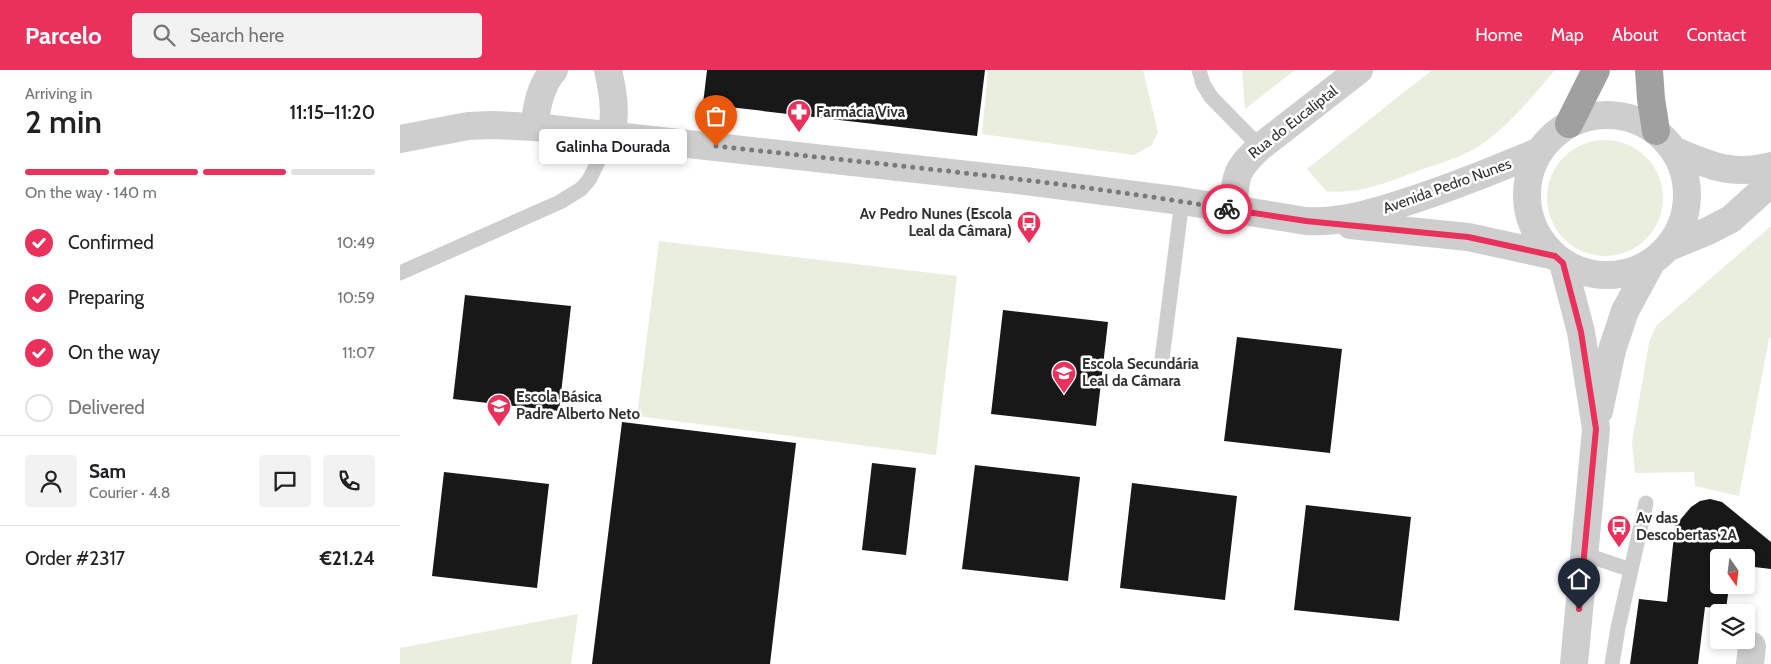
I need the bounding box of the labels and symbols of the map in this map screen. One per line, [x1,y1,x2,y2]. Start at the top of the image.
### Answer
street label: Rua do Eucaliptal [1245,81,1341,162]
pin [695,95,737,146]
pharmacy icon: Farmácia Viva [786,99,812,133]
place label: Farmácia Viva [816,103,906,121]
callout: Galinha Dourada [538,128,686,164]
street label: Avenida Pedro Nunes [1380,154,1514,218]
courier [1202,184,1252,234]
place label: Av Pedro Nunes (Escola Leal da Câmara) [860,205,1013,240]
bus stop icon: Av Pedro Nunes (Escola Leal da Câmara) [1016,210,1042,244]
place label: Escola Secundária Leal da Câmara [1082,355,1199,390]
school or university icon: Escola Secundária Leal da Câmara [1051,360,1077,394]
place label: Escola Básica Padre Alberto Neto [516,388,640,423]
school or university icon: Escola Básica Padre Alberto Neto [486,393,512,427]
place label: Av das Descobertas 2A [1636,509,1738,544]
bus stop icon: Av das Descobertas 2A [1606,514,1632,548]
north arrow [1710,549,1755,594]
pin [1558,558,1600,609]

